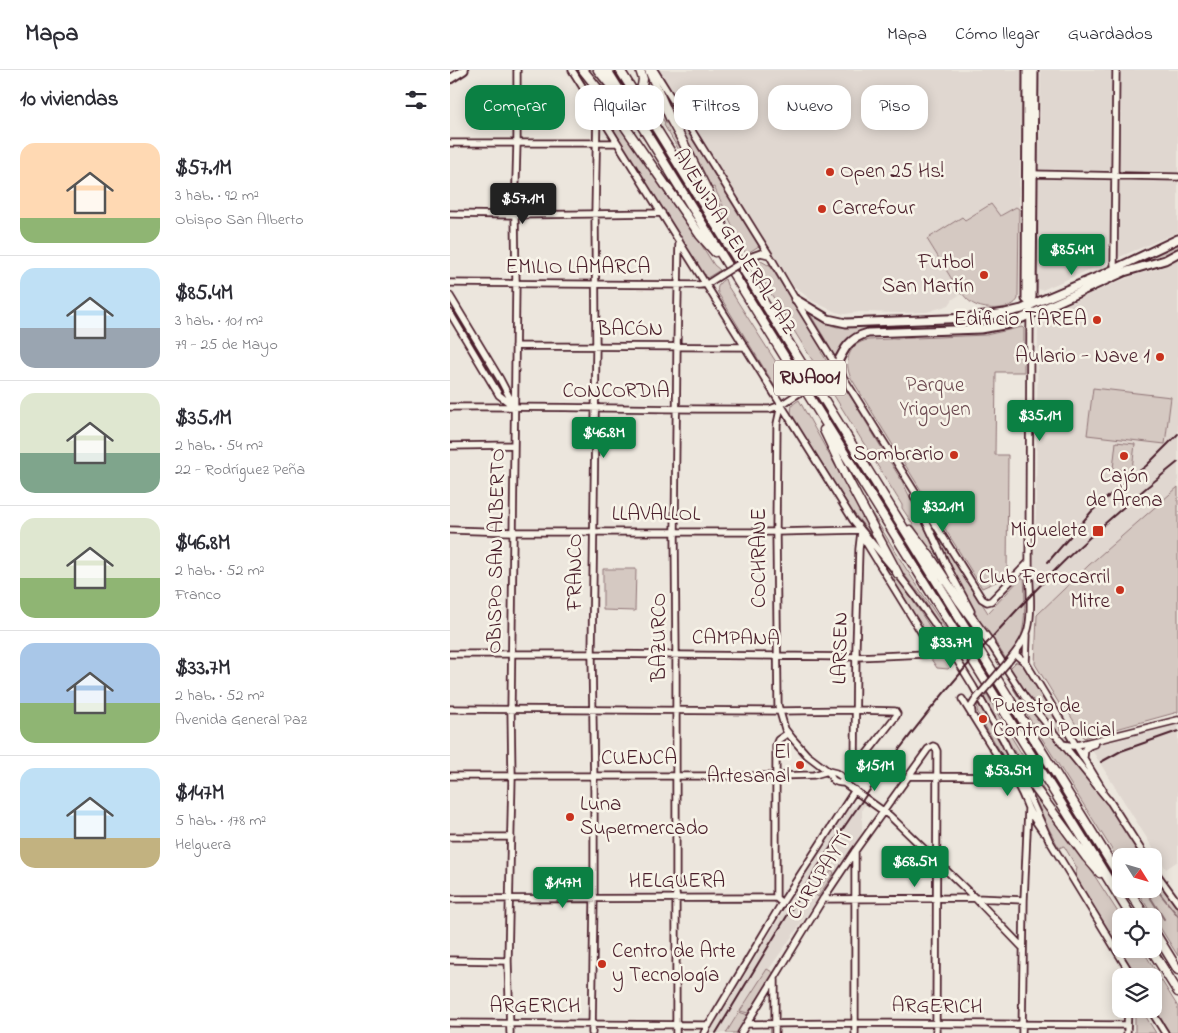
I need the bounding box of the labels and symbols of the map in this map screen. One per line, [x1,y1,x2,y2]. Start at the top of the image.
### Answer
street label: AVENIDA GENERAL PAZ [664,143,804,341]
place label: Open 25 Hs! [840,157,944,187]
marker: Open 25 Hs! [824,166,836,178]
pin: $57.1M [482,182,564,225]
place label: Carrefour [832,194,916,224]
marker: Carrefour [816,203,828,215]
pin: $85.4M [1031,234,1113,276]
place label: Futbol San Martín [882,248,974,302]
street label: EMILIO LAMARCA [506,253,650,283]
marker: Futbol San Martín [978,269,990,281]
place label: Edificio TAREA [954,305,1087,335]
marker: Edificio TAREA [1091,314,1103,326]
street label: BACÓN [596,315,663,345]
place label: Aulario - Nave 1 [1015,342,1150,372]
marker: Aulario - Nave 1 [1154,351,1166,363]
road number: RNA001 [774,360,846,396]
park label: Parque Yrigoyen [899,371,971,427]
street label: CONCORDIA [562,377,670,407]
pin: $35.1M [999,400,1081,442]
pin: $46.8M [563,416,645,459]
place label: Sombrario [853,440,944,470]
street label: OBISPO SAN ALBERTO [480,448,514,654]
marker: Sombrario [948,449,960,461]
marker: Cajón de Arena [1118,450,1130,462]
place label: Cajón de Arena [1085,462,1163,516]
pin: $32.1M [902,490,984,533]
street label: LLAVALLOL [612,500,700,530]
street label: COCHRANE [745,508,775,608]
place label: Miguelete [1010,516,1088,548]
marker: Miguelete [1091,524,1105,538]
street label: FRANCO [561,533,591,612]
place label: Club Ferrocarril Mitre [979,563,1111,617]
marker: Club Ferrocarril Mitre [1114,584,1126,596]
street label: BAZURCO [645,593,675,682]
street label: LARSEN [825,611,857,685]
street label: CAMPANA [692,623,780,655]
pin: $33.7M [910,626,992,669]
place label: Puesto de Control Policial [993,692,1115,746]
marker: Puesto de Control Policial [977,713,989,725]
place label: El Artesanal [707,738,790,792]
street label: CUENCA [601,744,677,774]
pin: $151M [840,750,910,792]
pin: $53.5M [967,754,1049,797]
marker: El Artesanal [794,759,806,771]
place label: Luna Supermercado [580,790,708,844]
marker: Luna Supermercado [564,811,576,823]
street label: CURUPAYTÍ [780,826,860,926]
pin: $68.5M [874,846,956,888]
north arrow [1112,848,1162,898]
pin: $147M [528,866,598,909]
street label: HELGUERA [629,867,725,897]
place label: Centro de Arte y Tecnología [612,937,736,993]
marker: Centro de Arte y Tecnología [596,958,608,970]
street label: ARGERICH [891,991,983,1023]
street label: ARGERICH [490,992,580,1022]

